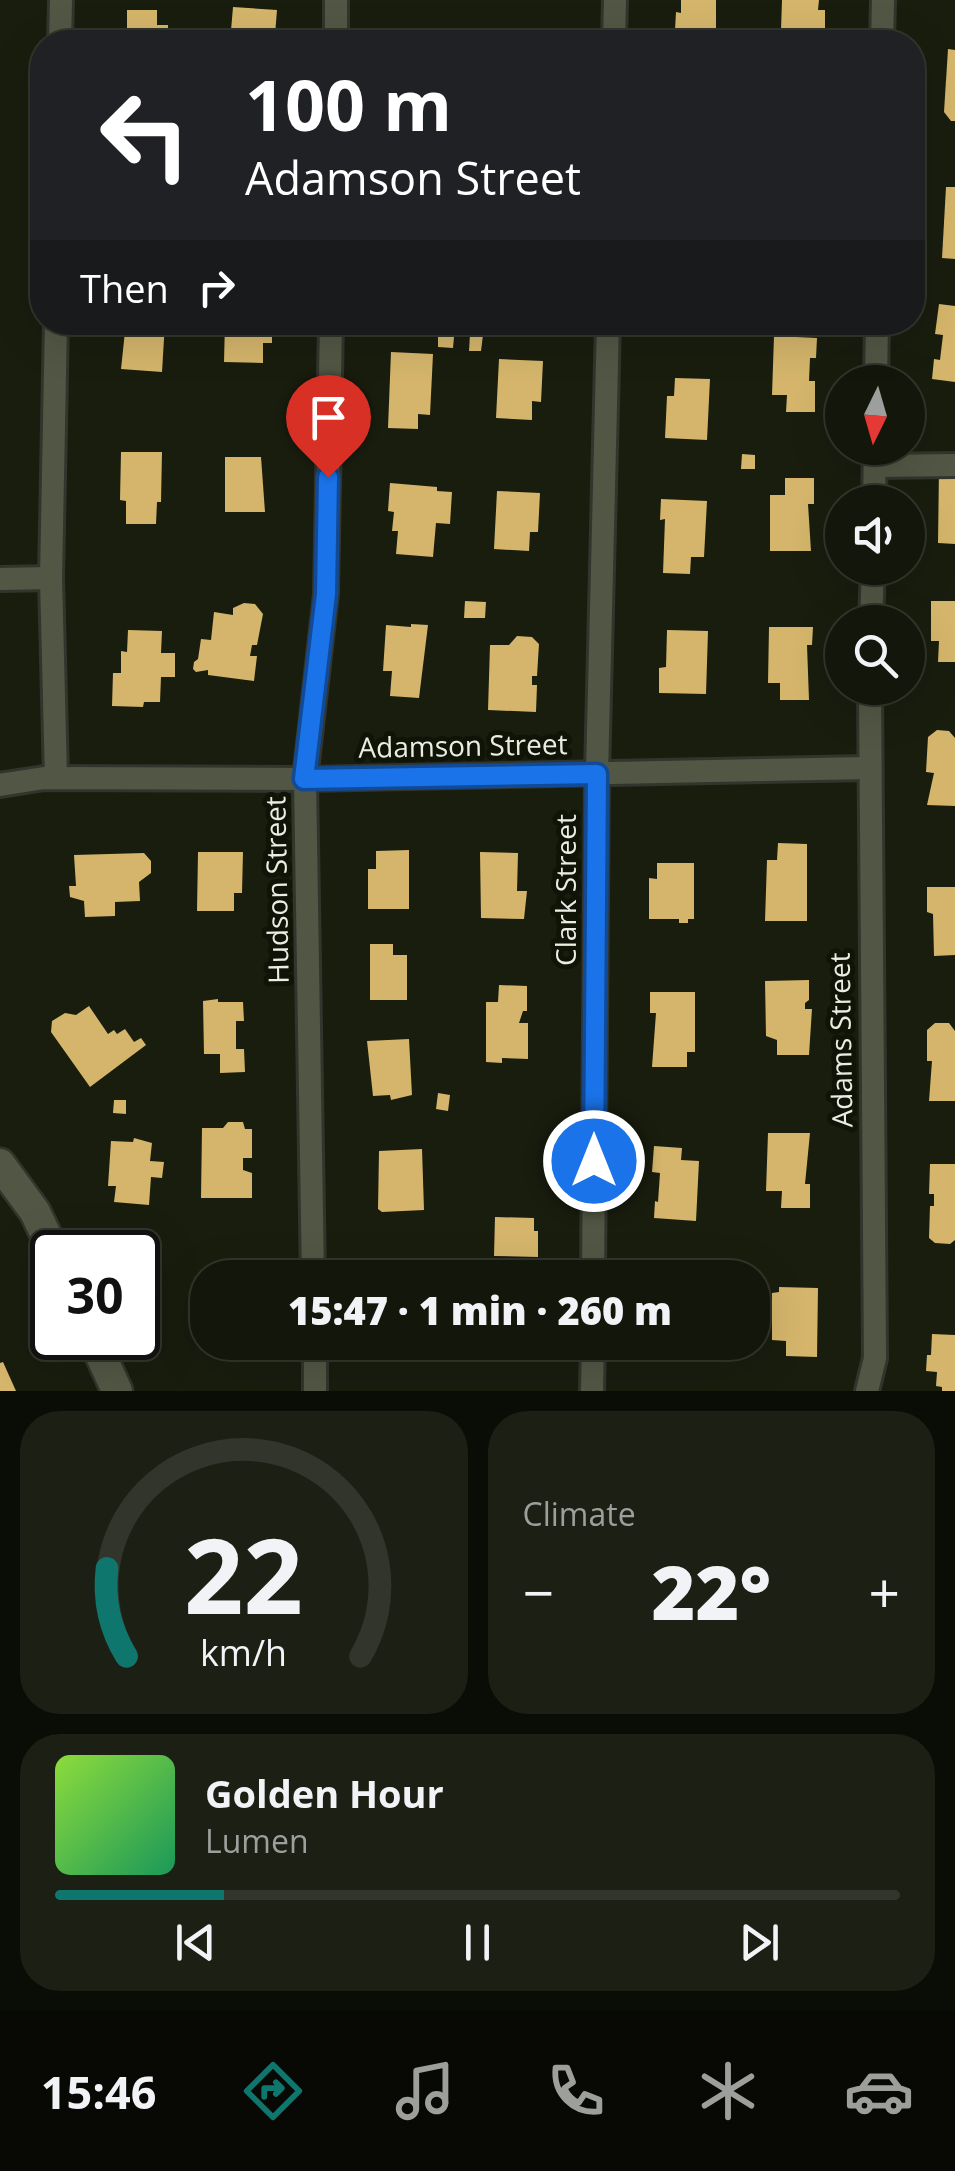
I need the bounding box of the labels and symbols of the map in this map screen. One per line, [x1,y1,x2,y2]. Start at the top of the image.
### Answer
north arrow [825,365,925,465]
pin [286,375,371,478]
street label: Adamson Street [358,724,568,766]
street label: Hudson Street [255,796,297,984]
street label: Clark Street [546,814,584,966]
street label: Adams Street [819,952,861,1128]
position arrow [542,1109,646,1213]
speed limit sign: 30 [30,1230,160,1360]

